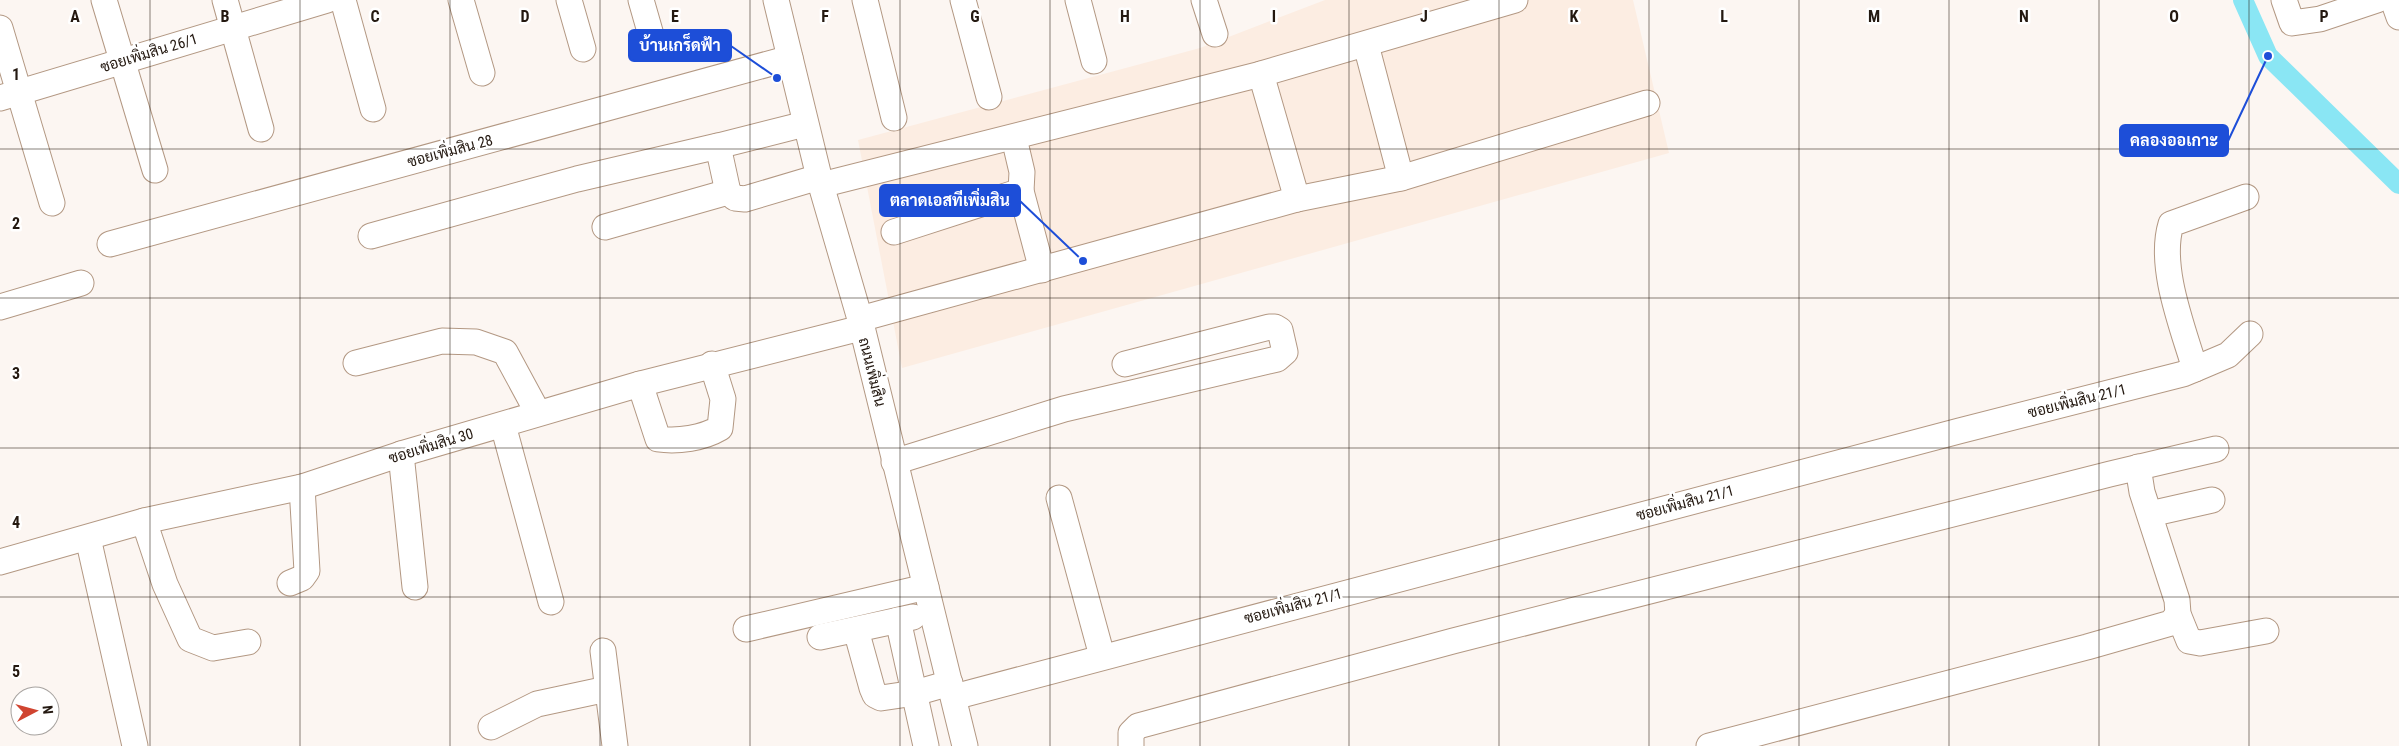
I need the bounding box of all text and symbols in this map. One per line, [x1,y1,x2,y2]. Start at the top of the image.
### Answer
text: A [70,7,80,26]
text: B [221,7,230,26]
text: C [370,7,380,26]
text: D [520,7,530,26]
text: E [671,7,679,26]
text: F [821,7,829,26]
text: G [970,7,980,26]
text: H [1120,7,1130,26]
text: I [1272,7,1276,26]
text: J [1420,7,1428,26]
text: K [1570,7,1579,26]
text: L [1720,7,1728,26]
text: M [1868,7,1880,26]
text: N [2019,7,2029,26]
text: O [2169,7,2179,26]
text: P [2319,7,2329,26]
street label: ซอยเพิ่มสิน 26/1 [97,25,200,76]
callout: บ้านเกร็ดฟ้า [629,30,731,61]
text: บ้านเกร็ดฟ้า [639,32,721,55]
text: 1 [12,65,20,84]
callout: คลองออเกาะ [2120,125,2228,156]
street label: ซอยเพิ่มสิน 28 [404,126,495,171]
text: คลองออเกาะ [2130,131,2218,150]
callout: ตลาดเอสทีเพิ่มสิน [880,185,1020,216]
text: ตลาดเอสทีเพิ่มสิน [890,187,1010,210]
text: 2 [12,214,20,233]
street label: ถนนเพิ่มสิน [855,334,894,409]
text: 3 [12,364,20,383]
street label: ซอยเพิ่มสิน 21/1 [2025,375,2128,422]
street label: ซอยเพิ่มสิน 30 [385,419,476,467]
street label: ซอยเพิ่มสิน 21/1 [1633,476,1736,525]
text: 4 [12,513,20,532]
street label: ซอยเพิ่มสิน 21/1 [1241,579,1344,628]
text: 5 [12,662,20,681]
north arrow [10,686,60,736]
text: N [40,705,56,715]

